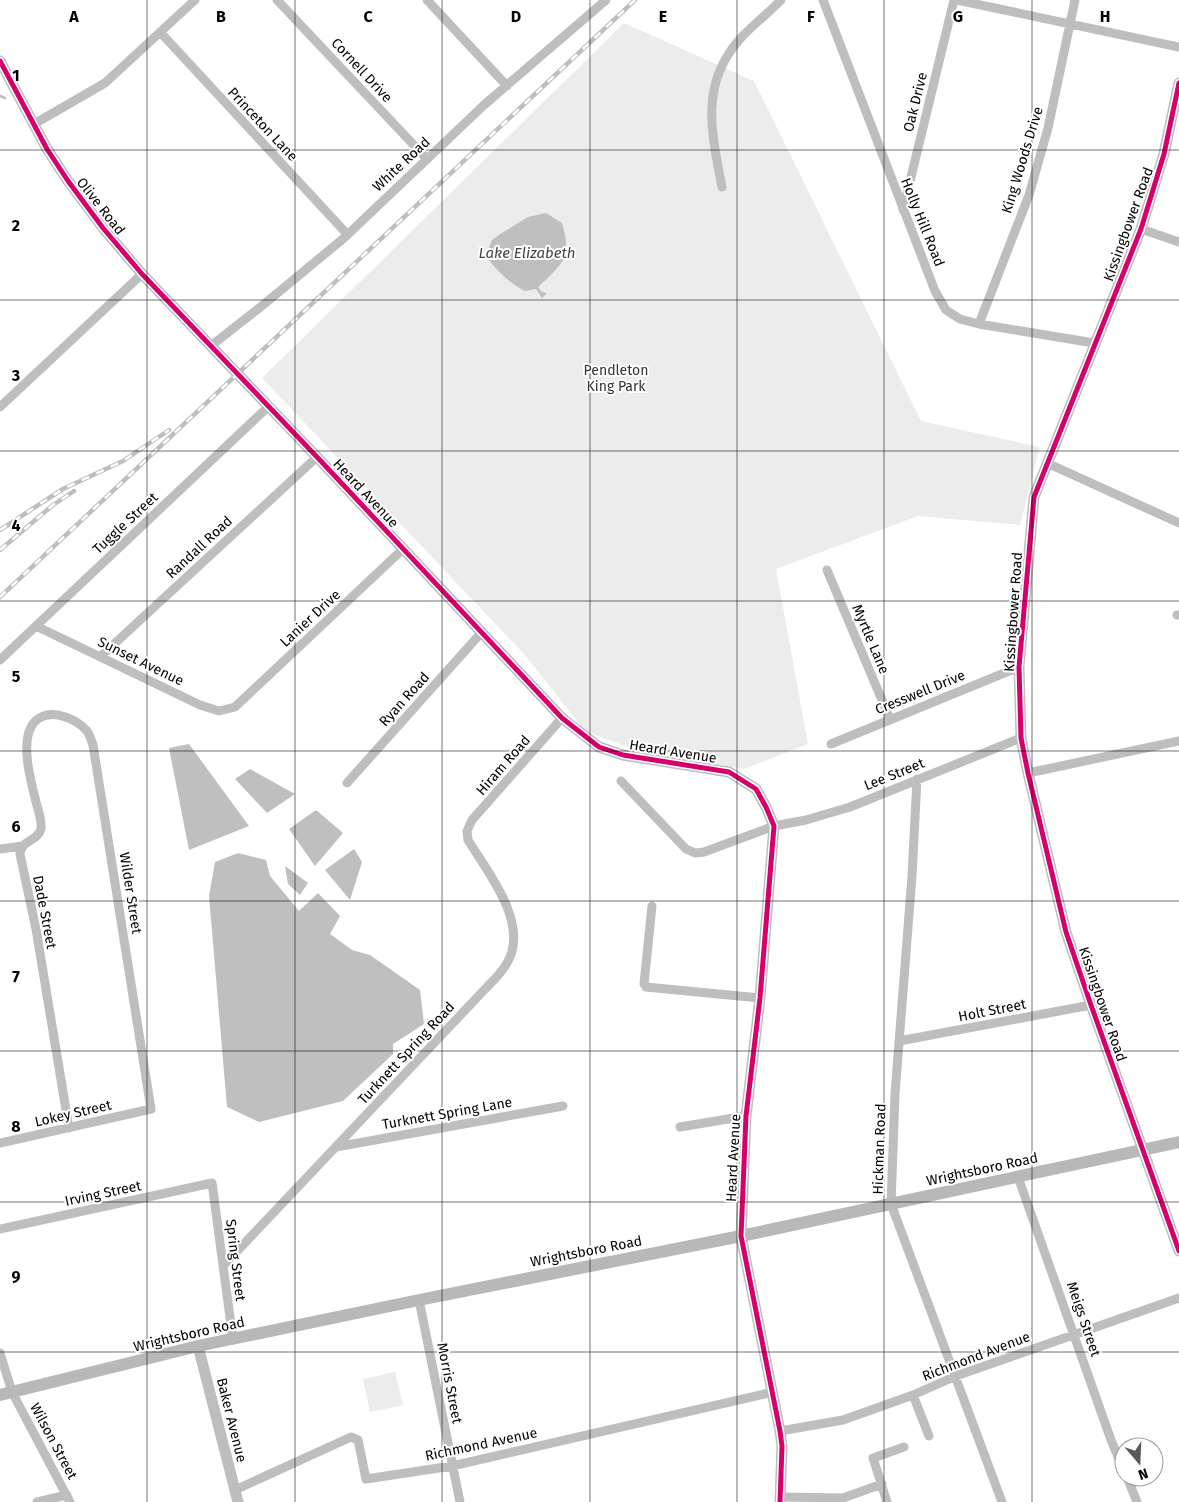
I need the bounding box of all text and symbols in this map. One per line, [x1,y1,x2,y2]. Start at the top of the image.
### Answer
text: A [68,7,79,26]
text: B [216,7,226,26]
text: C [363,7,373,26]
text: D [511,7,521,26]
text: E [659,7,667,26]
text: F [807,7,815,26]
text: G [953,7,963,26]
text: H [1100,7,1110,26]
street label: Cornell Drive [328,35,396,106]
text: 1 [12,66,20,85]
street label: Oak Drive [900,71,931,134]
street label: Princeton Lane [224,84,301,165]
street label: King Woods Drive [998,105,1047,216]
street label: White Road [369,134,434,195]
street label: Kissingbower Road [1100,165,1157,284]
street label: Olive Road [73,174,128,238]
street label: Holly Hill Road [897,175,948,269]
text: 2 [12,216,20,235]
water label: Lake Elizabeth [478,244,576,262]
park label: Pendleton King Park [584,362,648,395]
text: 3 [11,366,20,385]
street label: Heard Avenue [329,455,402,531]
street label: Tuggle Street [89,488,162,558]
street label: Randall Road [163,512,236,582]
text: 4 [11,516,21,535]
street label: Kissingbower Road [1001,552,1026,673]
street label: Lanier Drive [277,586,344,651]
street label: Myrtle Lane [848,602,893,676]
street label: Sunset Avenue [95,633,186,690]
text: 5 [12,667,21,686]
street label: Cresswell Drive [873,667,968,718]
street label: Ryan Road [376,669,433,730]
street label: Hiram Road [473,732,534,799]
street label: Heard Avenue [628,736,718,767]
street label: Lee Street [862,754,928,794]
text: 6 [11,817,21,836]
street label: Wilder Street [116,851,146,936]
street label: Dade Street [29,874,60,951]
street label: Kissingbower Road [1075,945,1130,1064]
text: 7 [12,967,20,986]
street label: Holt Street [957,995,1028,1025]
street label: Turknett Spring Road [355,999,458,1108]
street label: Turknett Spring Lane [381,1094,513,1133]
street label: Lokey Street [33,1096,114,1131]
street label: Hickman Road [869,1103,890,1195]
street label: Heard Avenue [723,1114,744,1202]
text: 8 [11,1117,21,1136]
street label: Wrightsboro Road [925,1149,1039,1190]
street label: Irving Street [63,1177,144,1210]
street label: Spring Street [222,1218,249,1303]
street label: Wrightsboro Road [529,1232,643,1271]
text: 9 [12,1267,21,1286]
street label: Meigs Street [1063,1280,1105,1360]
street label: Wrightsboro Road [132,1313,246,1356]
street label: Richmond Avenue [920,1328,1033,1385]
street label: Morris Street [433,1341,466,1426]
street label: Baker Avenue [213,1376,250,1464]
street label: Wilson Street [26,1400,81,1483]
street label: Richmond Avenue [423,1424,539,1465]
north arrow [1114,1437,1164,1487]
text: N [1136,1464,1150,1483]

